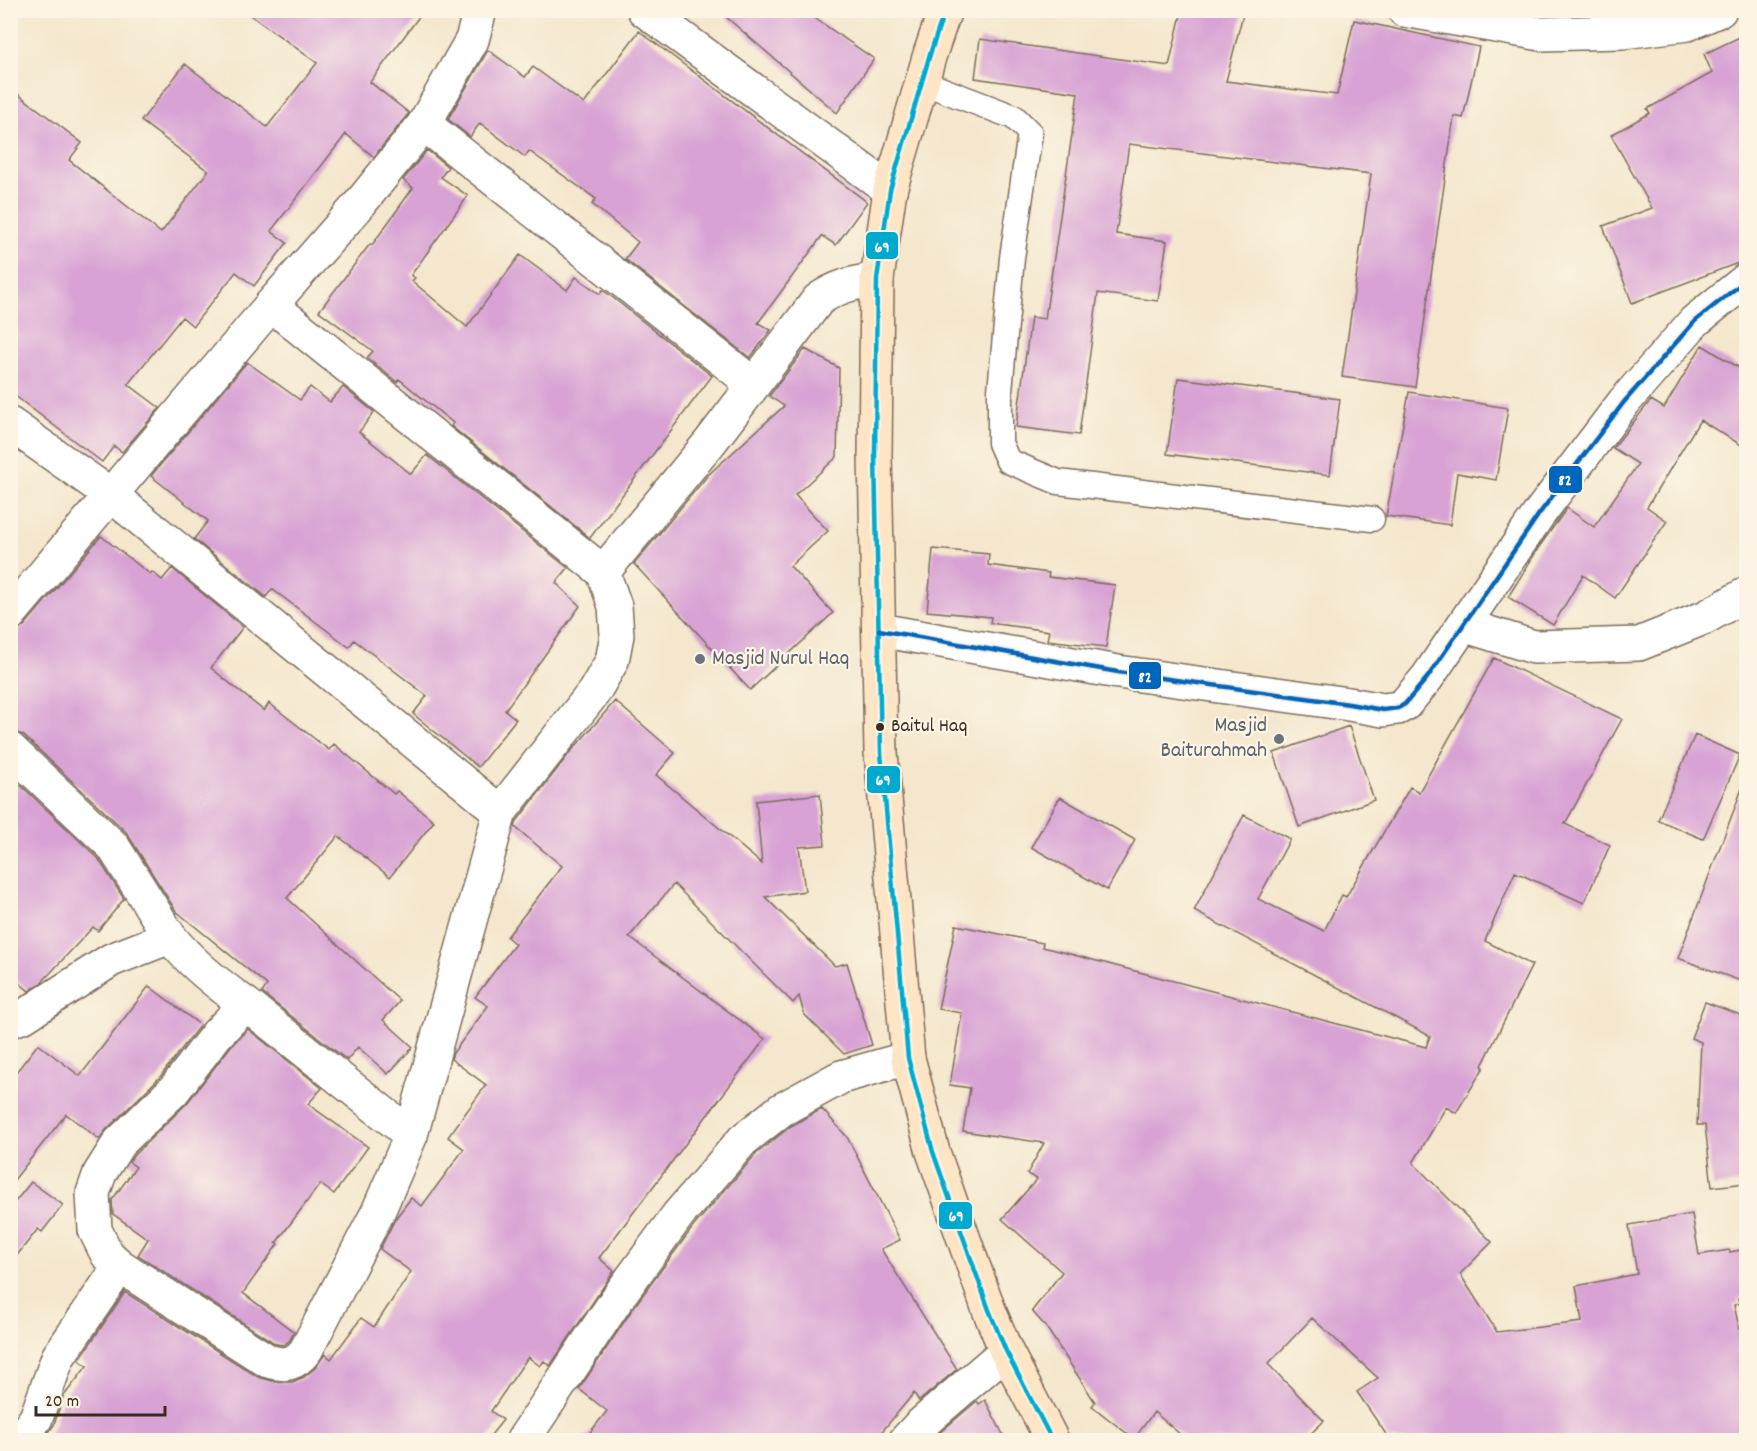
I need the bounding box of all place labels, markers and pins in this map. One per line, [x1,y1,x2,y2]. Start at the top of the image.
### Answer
place label: Masjid Nurul Haq [712,644,849,675]
marker: Masjid Nurul Haq [693,652,707,666]
place label: Masjid Baiturahmah [1161,711,1267,767]
place label: Baitul Haq [891,713,967,741]
marker: Baitul Haq [874,721,886,733]
marker: Masjid Baiturahmah [1272,732,1286,746]

